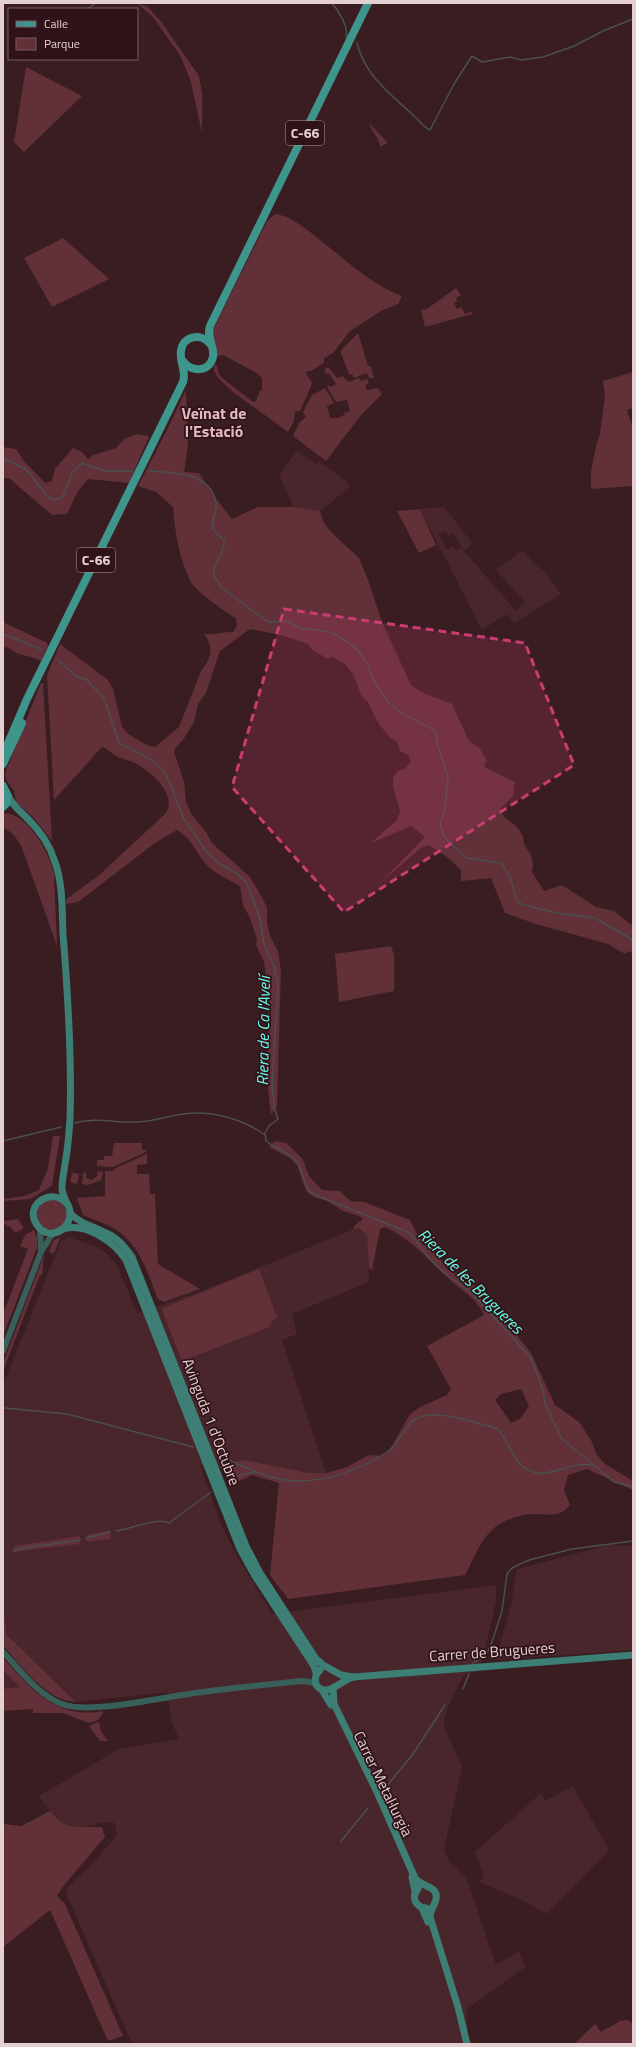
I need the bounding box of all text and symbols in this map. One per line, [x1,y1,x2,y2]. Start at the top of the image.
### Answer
legend [8,8,138,60]
text: Calle [44,14,68,33]
text: Parque [44,34,80,53]
road number: C-66 [286,121,324,145]
district label: Veïnat de l'Estació [182,401,246,443]
road number: C-66 [77,548,115,572]
water label: Riera de Ca l'Avelí [250,972,276,1086]
water label: Riera de les Brugueres [413,1223,530,1340]
street label: Avinguda 1 d'Octubre [177,1355,246,1489]
street label: Carrer de Brugueres [428,1636,556,1667]
street label: Carrer Metal·lurgia [348,1727,419,1841]

